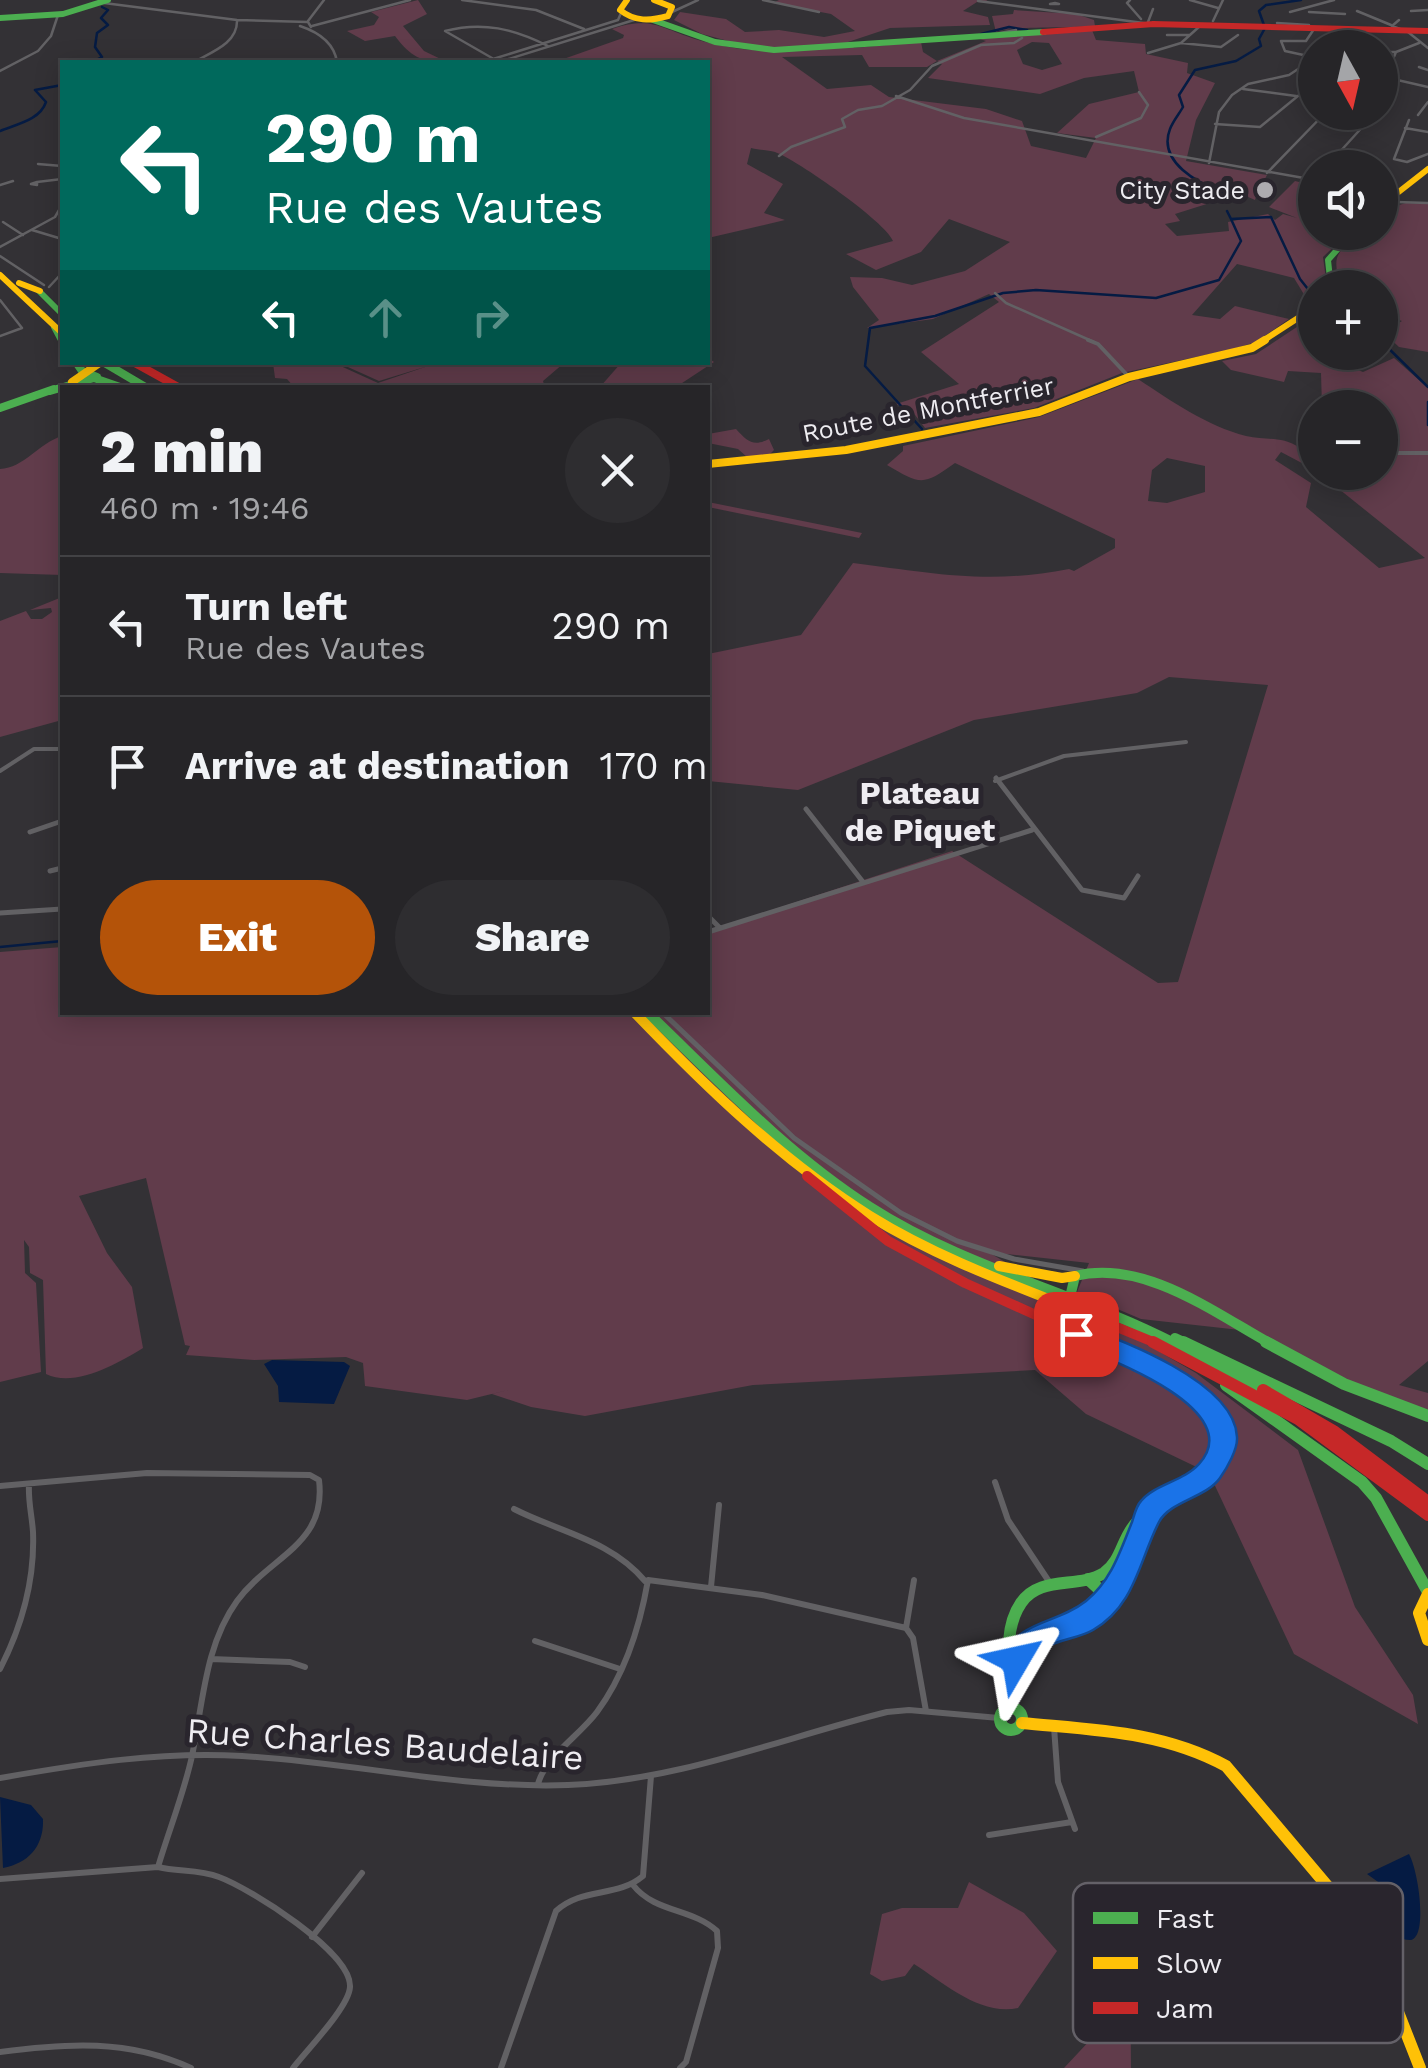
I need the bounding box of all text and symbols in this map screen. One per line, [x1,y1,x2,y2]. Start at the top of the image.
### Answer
north arrow [1298,30,1398,130]
map controls [1298,30,1398,490]
text: 290 m [265,97,481,179]
icon: left [100,100,230,230]
button: sound [1298,150,1398,250]
place label: City Stade [1119,176,1245,205]
marker: City Stade [1254,179,1276,201]
text: Rue des Vautes [265,181,603,234]
button: + [1298,270,1398,370]
icon: left [253,290,308,345]
icon: ahead [358,290,413,345]
icon: right [463,290,518,345]
street label: Route de Montferrier [800,371,1056,448]
button: − [1298,390,1398,490]
text: 2 min [100,416,264,487]
button: close [565,418,670,523]
text: 460 m · 19:46 [100,489,309,527]
text: Turn left [185,585,347,629]
icon: left [100,599,155,654]
text: 290 m [552,604,670,648]
text: Rue des Vautes [185,629,426,667]
icon: arrive [100,739,155,794]
text: Arrive at destination [185,744,570,788]
text: 170 m [600,744,708,788]
district label: Plateau de Piquet [845,774,995,849]
button: Exit [100,880,375,995]
button: Share [395,880,670,995]
pin [1034,1292,1119,1377]
icon: arrive [1049,1307,1104,1362]
position arrow [964,1608,1068,1712]
street label: Rue Charles Baudelaire [185,1709,585,1779]
legend [1073,1883,1403,2043]
text: Fast [1156,1902,1214,1935]
text: Slow [1156,1947,1222,1980]
text: Jam [1156,1992,1214,2025]

